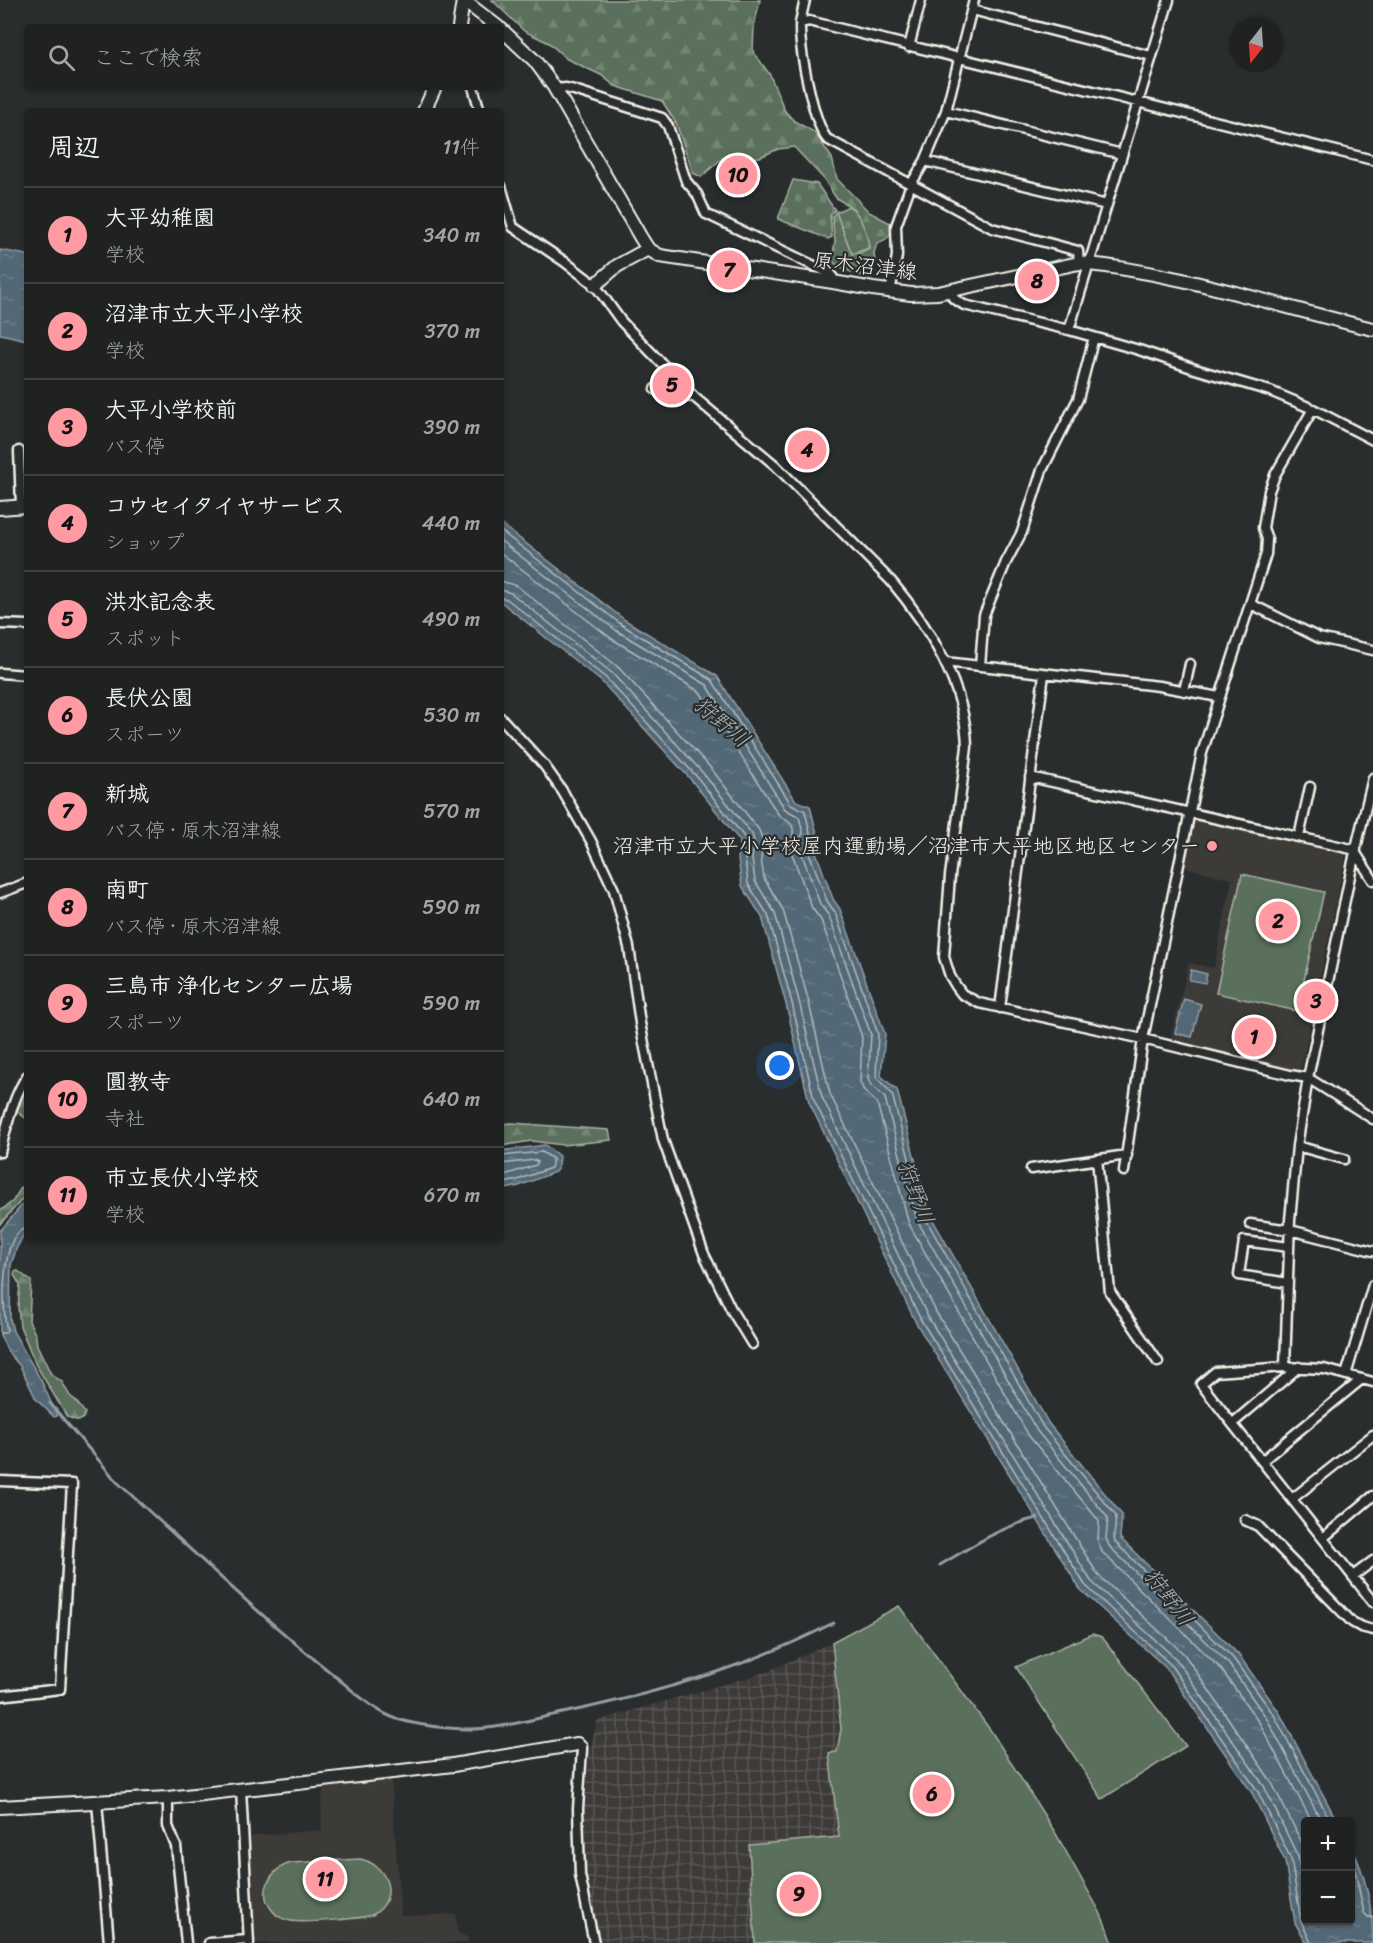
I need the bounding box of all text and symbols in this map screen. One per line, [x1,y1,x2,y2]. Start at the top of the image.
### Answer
north arrow [1229,18,1283,72]
search box [24,24,504,90]
text: ここで検索 [93,38,203,77]
icon: search [45,41,78,74]
text: 周辺 [48,124,100,170]
text: 11件 [443,130,480,165]
pin: 10 [718,152,758,198]
text: 大平幼稚園 [105,198,215,237]
text: 1 [63,218,72,253]
text: 340 m [423,218,480,253]
text: 学校 [105,237,145,272]
street label: 原木沼津線 [811,241,919,291]
pin: 7 [710,248,748,292]
pin: 8 [1018,258,1056,304]
text: 沼津市立大平小学校 [105,294,303,333]
text: 2 [62,314,73,349]
text: 370 m [424,314,480,349]
text: 学校 [105,333,145,368]
pin: 5 [652,362,692,408]
text: 大平小学校前 [105,390,237,429]
text: 3 [62,410,73,445]
text: 390 m [424,410,480,445]
pin: 4 [788,428,826,472]
text: バス停 [105,429,165,464]
text: コウセイタイヤサービス [105,486,345,525]
text: 4 [61,506,74,541]
text: 440 m [422,506,480,541]
text: ショップ [105,525,184,560]
text: 洪水記念表 [105,582,215,621]
text: 5 [61,602,74,637]
text: 490 m [422,602,480,637]
text: スポット [105,621,185,656]
text: 長伏公園 [105,678,193,717]
water label: 狩野川 [684,686,760,758]
text: 6 [62,698,73,733]
text: 530 m [424,698,480,733]
text: スポーツ [105,717,185,752]
text: 新城 [105,774,149,813]
text: 7 [62,794,73,829]
text: 570 m [423,794,480,829]
text: バス停 · 原木沼津線 [105,813,281,848]
place label: 沼津市立大平小学校屋内運動場／沼津市大平地区地区センター [613,827,1200,865]
marker: 沼津市立大平小学校屋内運動場／沼津市大平地区地区センター [1205,839,1219,853]
text: 南町 [105,870,149,909]
text: 8 [61,890,74,925]
text: 590 m [422,890,480,925]
pin: 2 [1258,898,1298,944]
text: バス停 · 原木沼津線 [105,909,281,944]
text: 三島市 浄化センター広場 [105,966,353,1005]
pin: 3 [1296,978,1336,1024]
text: 9 [61,986,74,1021]
text: 590 m [422,986,480,1021]
text: スポーツ [105,1005,185,1040]
pin: 1 [1234,1014,1274,1060]
your location [765,1051,794,1080]
text: 圓教寺 [105,1062,171,1101]
text: 10 [57,1082,78,1117]
text: 640 m [423,1082,480,1117]
text: 寺社 [105,1101,145,1136]
water label: 狩野川 [886,1154,946,1230]
text: 市立長伏小学校 [105,1158,259,1197]
text: 11 [59,1178,76,1213]
text: 670 m [424,1178,480,1213]
text: 学校 [105,1197,145,1232]
water label: 狩野川 [1134,1559,1204,1635]
pin: 6 [912,1772,952,1816]
map controls [1301,1817,1355,1925]
button: + [1301,1817,1355,1871]
pin: 11 [306,1856,344,1902]
button: − [1301,1871,1355,1925]
pin: 9 [780,1872,818,1916]

